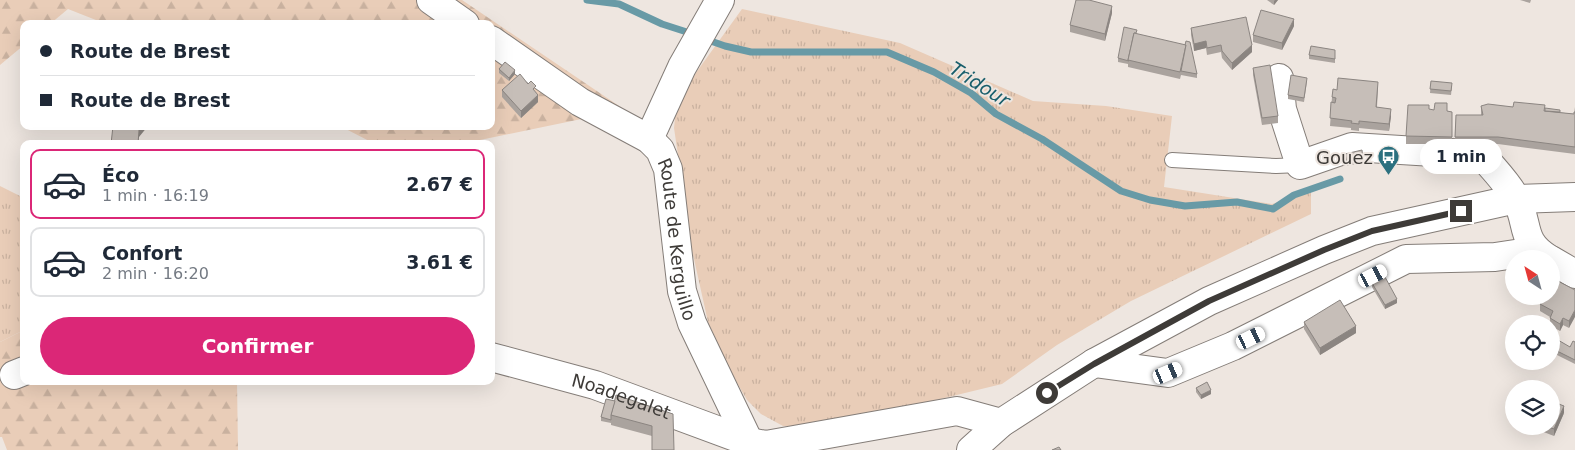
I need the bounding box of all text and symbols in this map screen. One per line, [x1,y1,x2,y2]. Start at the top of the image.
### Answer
text: Route de Brest [70,40,230,62]
water label: Tridour [946,57,1015,112]
text: Route de Brest [70,89,230,111]
callout: 1 min [1420,138,1502,174]
bus stop icon: Gouez [1377,145,1401,176]
place label: Gouez [1316,147,1373,168]
text: 1 min [1436,147,1486,166]
street label: Route de Kerguillo [654,155,701,323]
icon: car [42,162,87,207]
text: Éco [102,164,139,186]
text: 2.67 € [406,173,473,195]
text: 1 min · 16:19 [102,186,209,205]
route end [1450,200,1472,222]
icon: car [42,240,87,285]
text: Confort [102,242,182,264]
north arrow [1505,250,1560,305]
map controls [1505,250,1560,435]
text: 3.61 € [406,251,473,273]
car [1356,263,1389,289]
text: 2 min · 16:20 [102,264,209,283]
button: locate [1505,315,1560,370]
button: Confirmer [40,317,475,375]
car [1234,325,1267,351]
car [1151,360,1184,386]
street label: Noadegalet [570,369,674,423]
button: layers [1505,380,1560,435]
route start [1036,382,1058,404]

